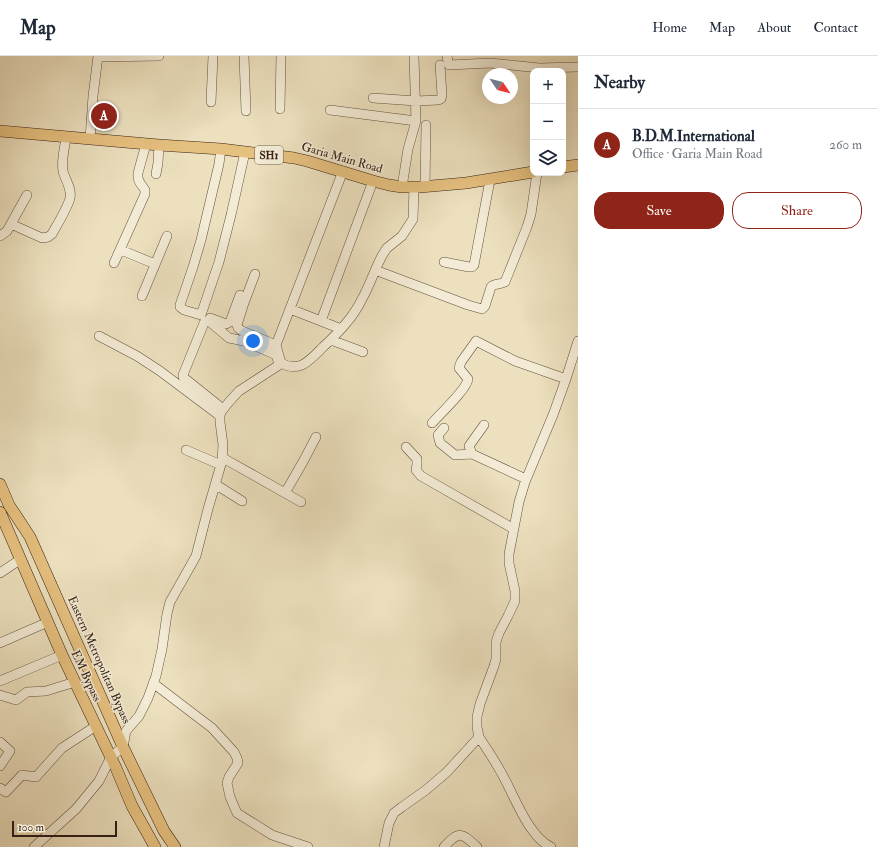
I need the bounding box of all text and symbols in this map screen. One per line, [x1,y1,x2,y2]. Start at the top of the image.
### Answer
text: Map [20,16,56,40]
text: Home [652,19,687,36]
text: Map [709,19,735,36]
text: About [757,19,791,36]
text: Contact [813,19,858,36]
north arrow [482,68,518,104]
map controls [530,68,566,176]
button: + [530,68,566,104]
text: Nearby [594,72,645,93]
pin: A [91,101,117,131]
button: − [530,104,566,140]
text: B.D.M.International [632,127,755,146]
text: A [603,137,611,153]
text: 260 m [829,137,862,153]
street label: Garia Main Road [300,139,384,177]
button: layers [530,140,566,176]
road number: SH1 [255,146,283,164]
text: Office · Garia Main Road [632,146,762,162]
button: Save [594,192,724,229]
button: Share [732,192,862,229]
your location [243,331,263,351]
street label: Eastern Metropolitan Bypass [64,594,134,726]
street label: EM Bypass [68,648,104,704]
scale bar [12,819,117,838]
text: 100 m [18,821,44,834]

